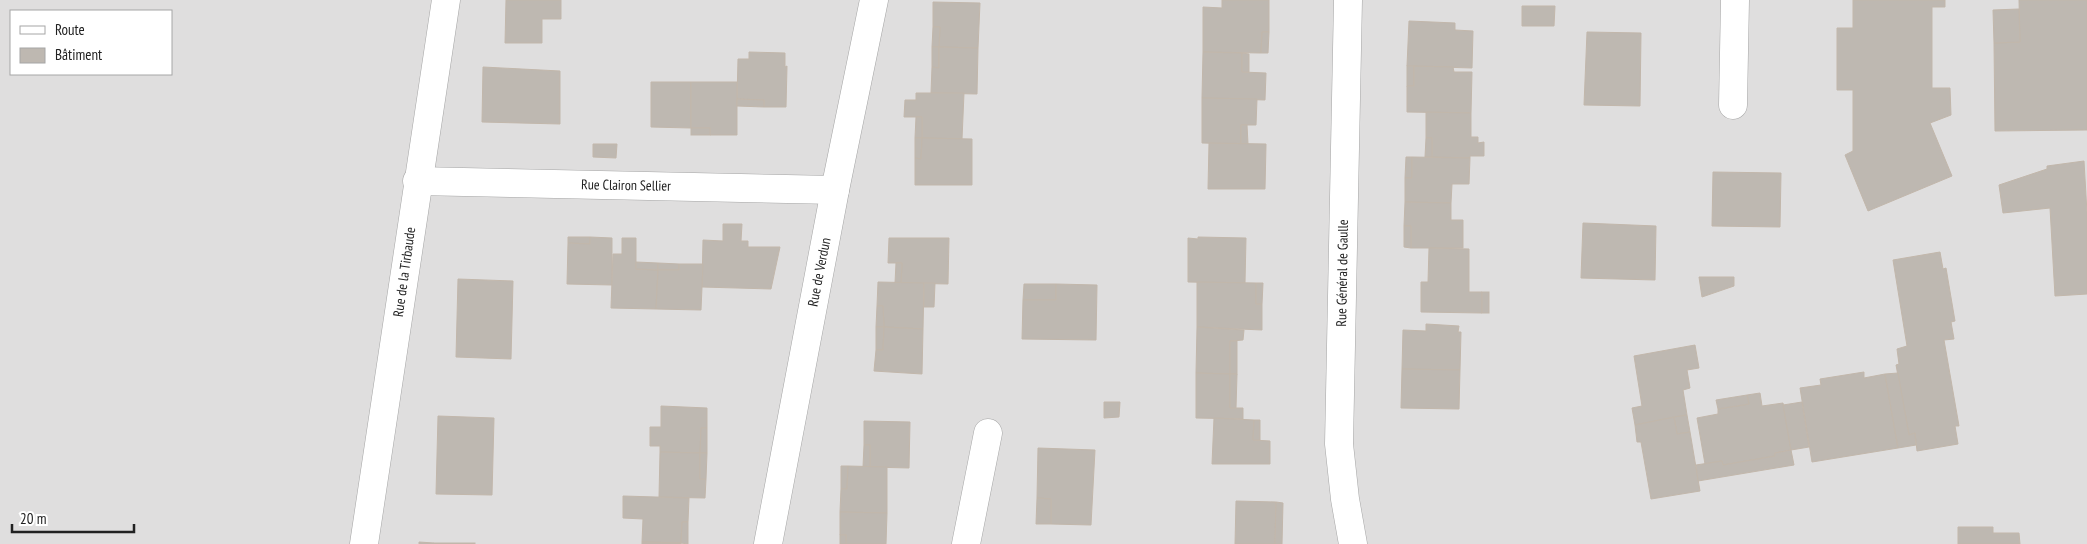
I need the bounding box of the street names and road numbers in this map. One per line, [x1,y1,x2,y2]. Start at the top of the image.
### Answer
street label: Rue Clairon Sellier [581,175,671,195]
street label: Rue Général de Gaulle [1332,219,1352,327]
street label: Rue de la Tirbaude [389,226,419,318]
street label: Rue de Verdun [804,236,834,308]

